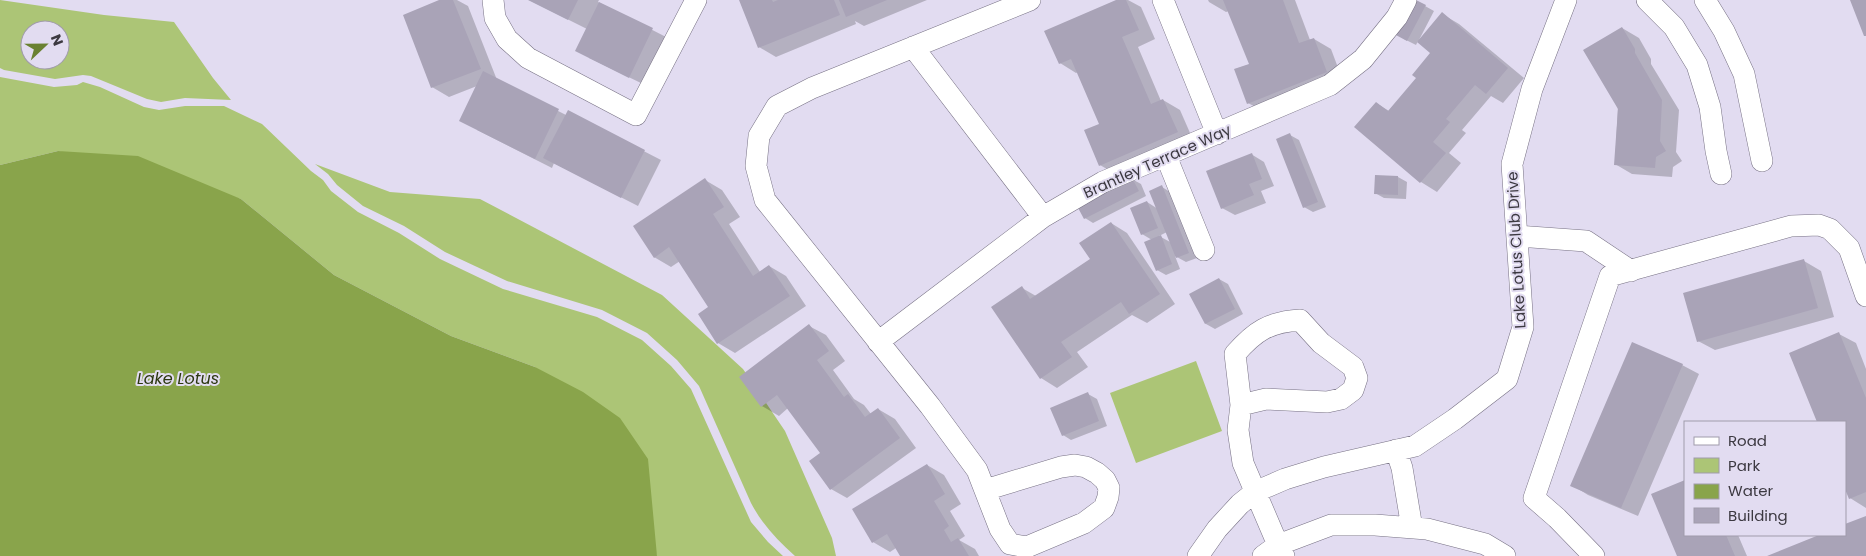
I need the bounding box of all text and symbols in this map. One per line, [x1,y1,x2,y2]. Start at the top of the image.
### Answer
north arrow [20,20,70,70]
text: N [46,32,68,49]
street label: Brantley Terrace Way [1080,119,1235,203]
street label: Lake Lotus Club Drive [1501,171,1531,329]
water label: Lake Lotus [137,367,219,390]
legend [1684,421,1846,536]
text: Road [1728,430,1767,451]
text: Park [1728,455,1760,476]
text: Water [1728,480,1774,501]
text: Building [1728,505,1788,526]

